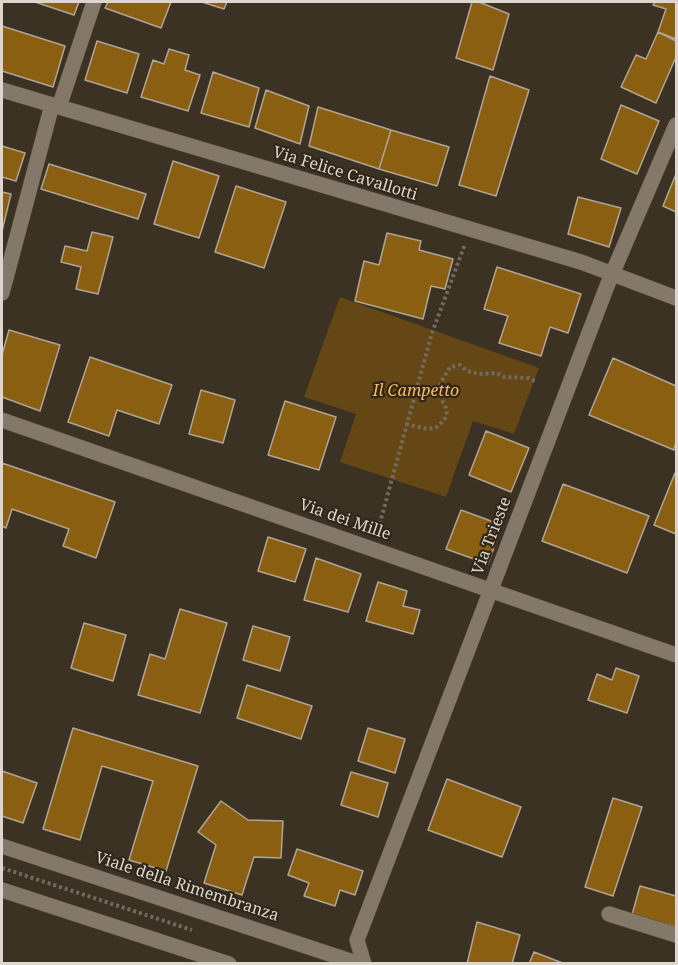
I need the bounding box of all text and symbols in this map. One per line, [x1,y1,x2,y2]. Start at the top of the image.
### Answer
street label: Via Felice Cavallotti [271,143,419,205]
park label: Il Campetto [373,381,459,401]
street label: Via dei Mille [297,495,393,545]
street label: Via Trieste [468,495,516,577]
street label: Viale della Rimembranza [93,848,281,926]

